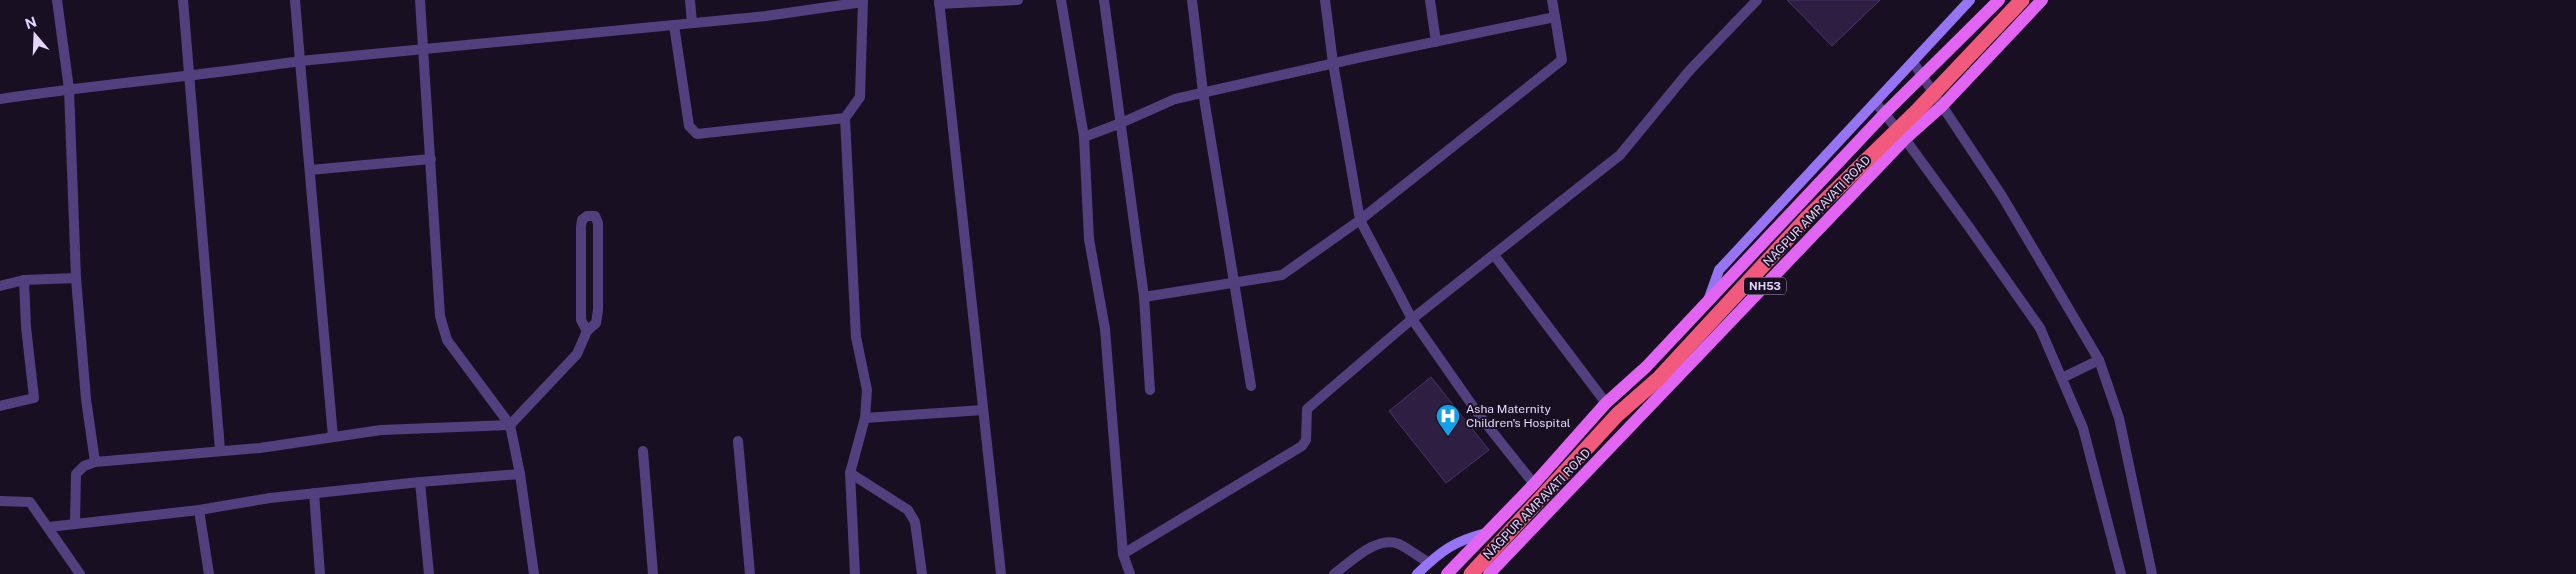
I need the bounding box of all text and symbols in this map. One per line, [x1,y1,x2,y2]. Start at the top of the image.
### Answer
north arrow [10,10,60,60]
text: N [23,13,39,32]
street label: NAGPUR AMRAVATI ROAD [1760,153,1874,269]
road number: NH53 [1744,278,1786,294]
place label: Asha Maternity Children's Hospital [1466,402,1571,430]
hospital icon: Asha Maternity Children's Hospital [1435,403,1461,437]
street label: NAGPUR AMRAVATI ROAD [1480,446,1594,562]

